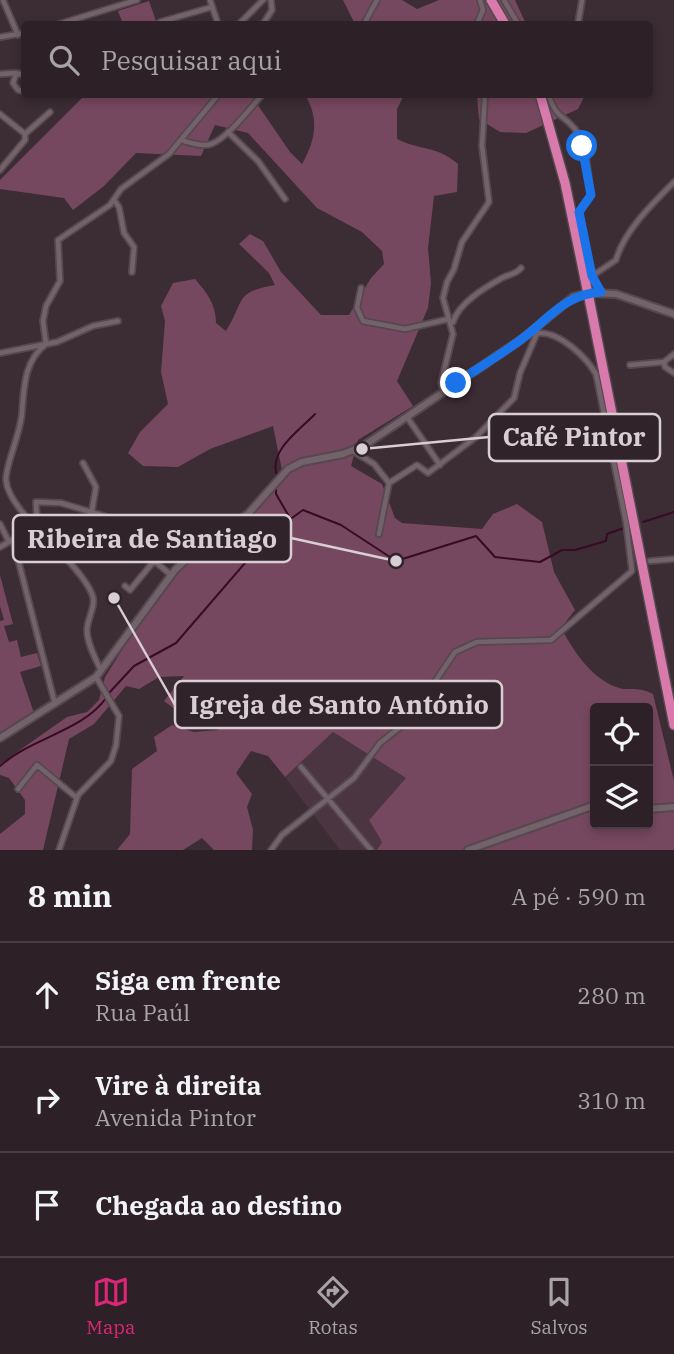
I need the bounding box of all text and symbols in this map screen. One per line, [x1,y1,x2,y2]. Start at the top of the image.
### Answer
search box [21,21,653,98]
icon: search [45,41,83,79]
text: Pesquisar aqui [101,43,282,77]
route start [566,130,597,161]
route end [440,367,471,398]
callout: Café Pintor [489,414,660,461]
text: Café Pintor [502,419,646,453]
callout: Ribeira de Santiago [13,515,291,562]
text: Ribeira de Santiago [27,521,277,555]
callout: Igreja de Santo António [175,681,502,728]
text: Igreja de Santo António [189,687,489,721]
map controls [590,703,653,829]
button: locate [590,703,653,766]
button: layers [590,766,653,829]
text: 8 min [28,876,112,915]
text: A pé · 590 m [511,881,646,911]
text: Siga em frente [95,963,281,997]
icon: ahead [28,976,66,1014]
text: 280 m [577,980,646,1010]
text: Rua Paúl [95,997,190,1027]
text: Vire à direita [95,1068,262,1102]
icon: right [28,1081,66,1119]
text: 310 m [577,1085,646,1115]
text: Avenida Pintor [95,1102,256,1132]
icon: arrive [28,1186,66,1224]
text: Chegada ao destino [95,1188,342,1222]
tab: Mapa [86,1273,136,1339]
tab: Rotas [308,1273,358,1339]
tab: Salvos [530,1273,588,1339]

